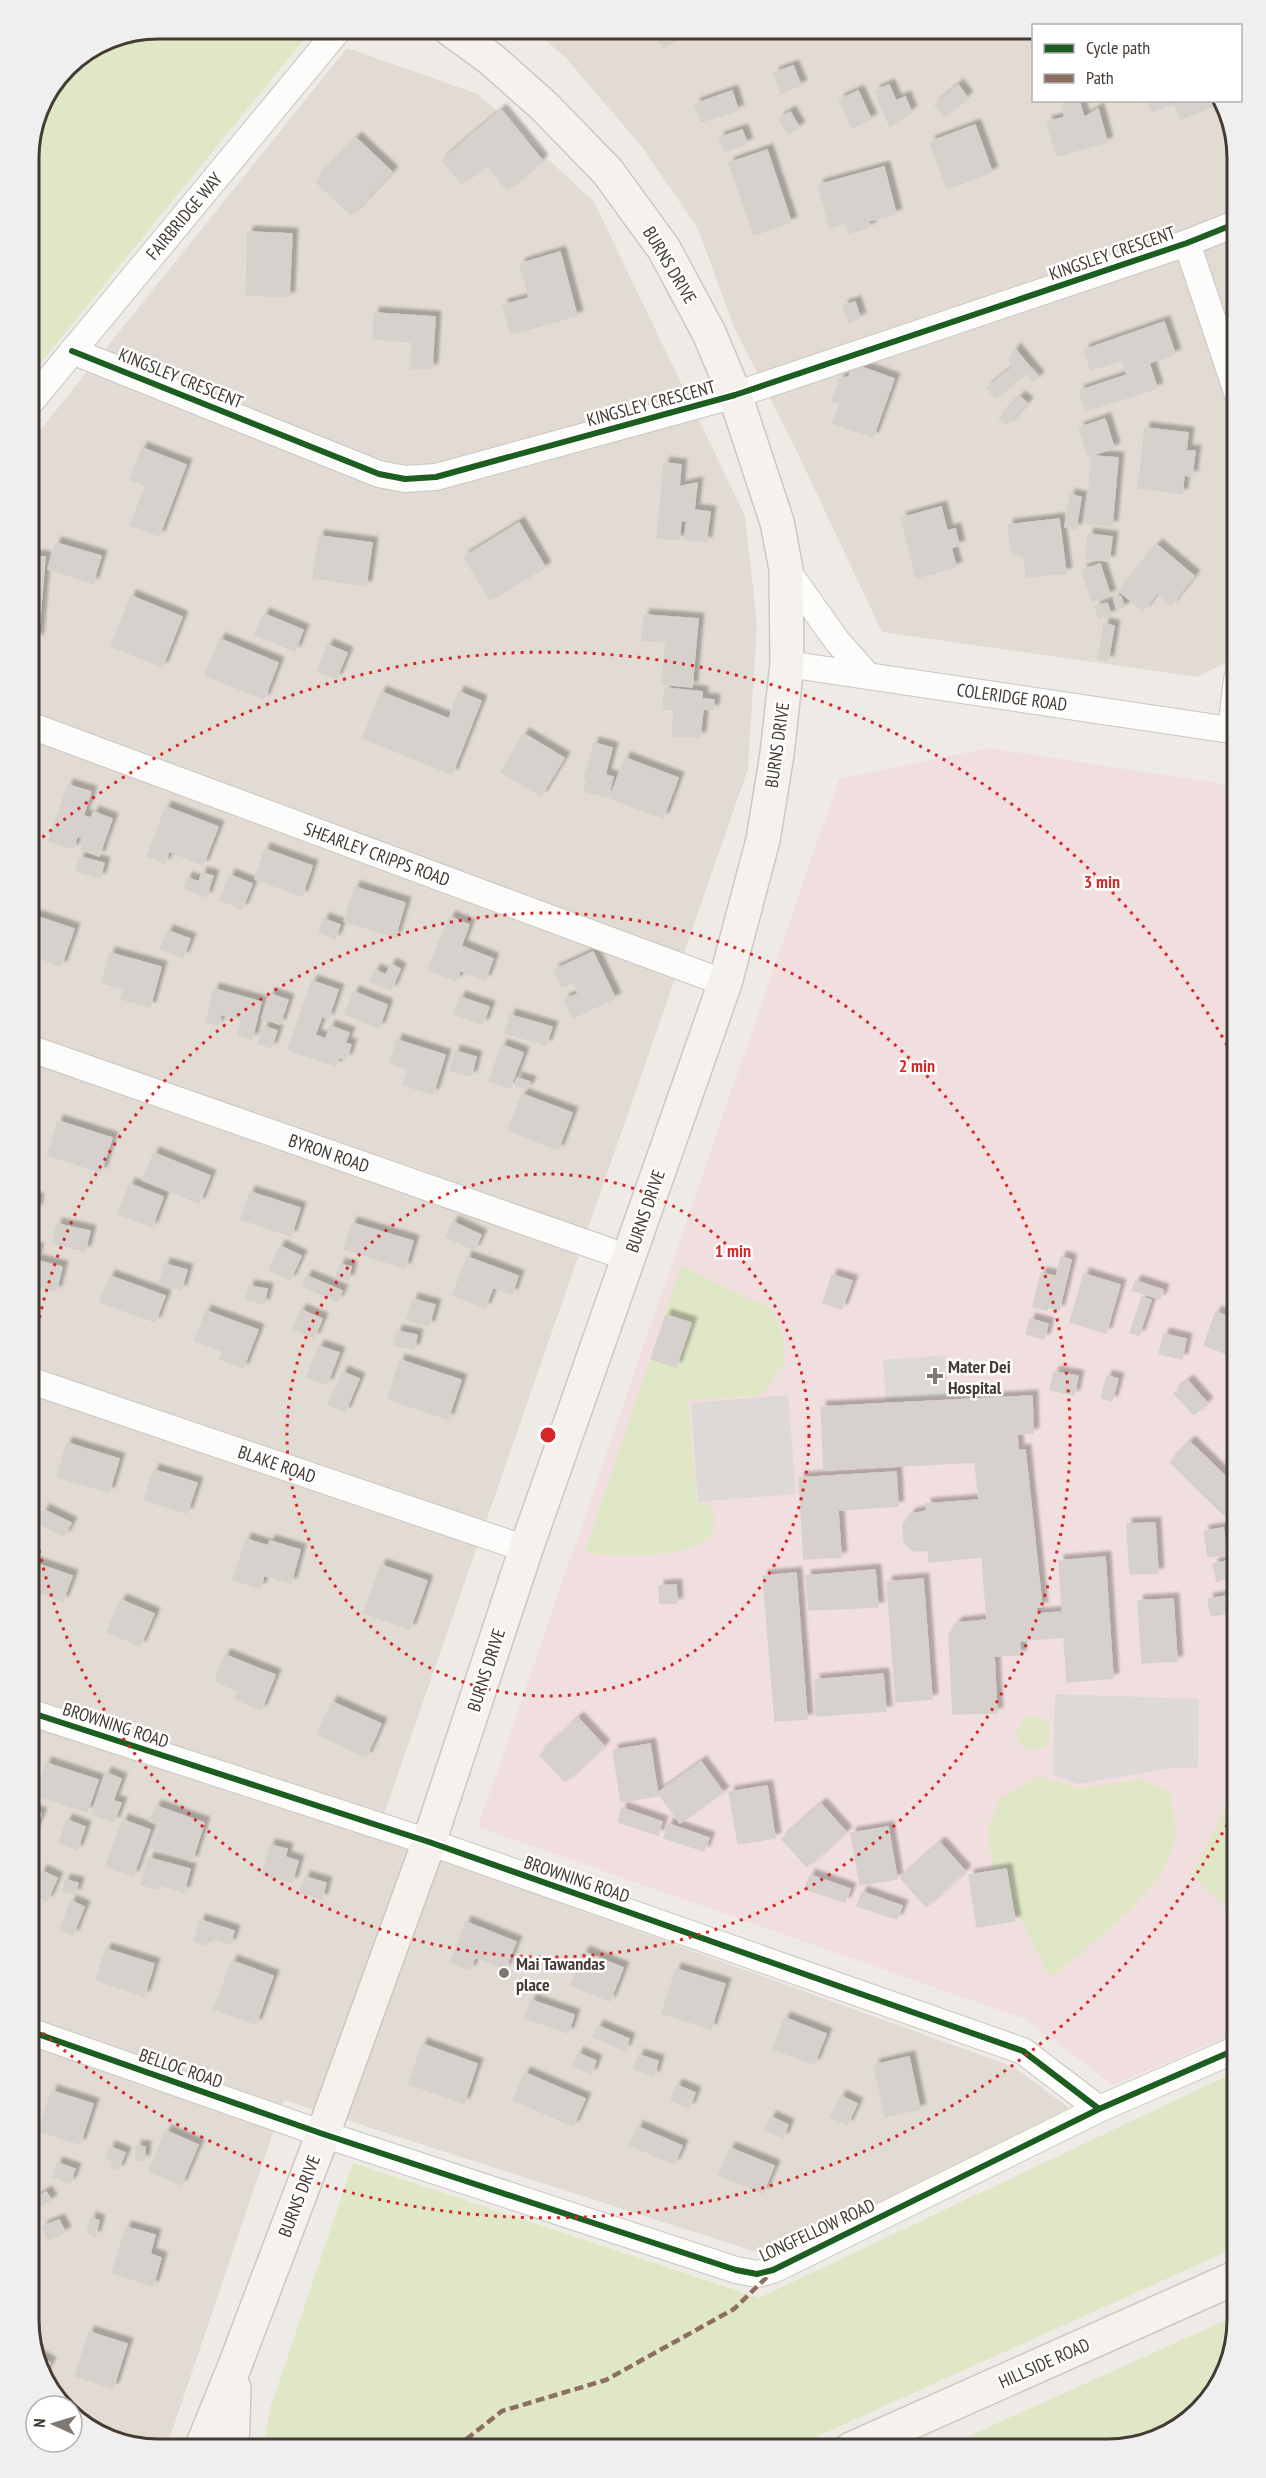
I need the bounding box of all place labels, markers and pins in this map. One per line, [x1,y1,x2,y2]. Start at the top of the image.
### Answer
place label: Mater Dei Hospital [948,1355,1011,1399]
marker: Mater Dei Hospital [926,1367,944,1385]
centre of rings [538,1425,558,1445]
place label: Mai Tawandas place [516,1952,605,1996]
marker: Mai Tawandas place [497,1966,511,1980]

